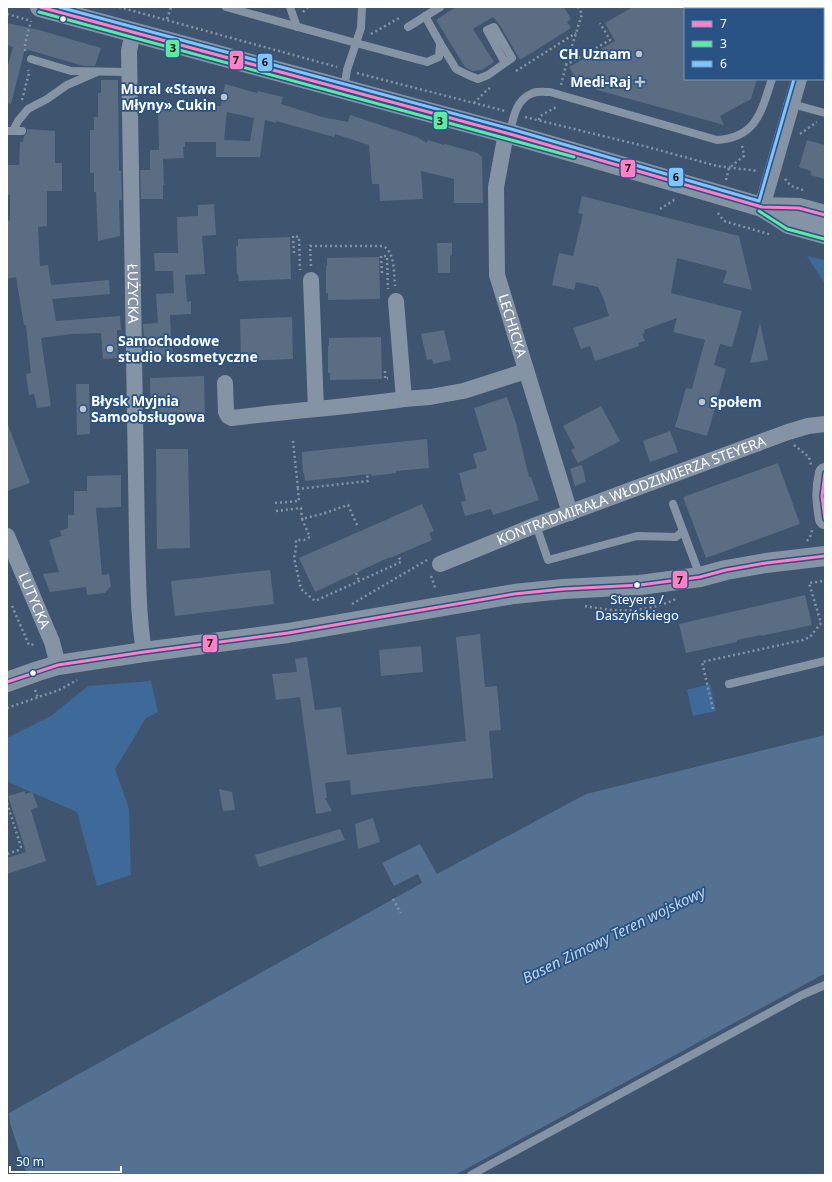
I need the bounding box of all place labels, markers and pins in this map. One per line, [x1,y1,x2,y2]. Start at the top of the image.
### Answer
unlabelled marker [58,14,68,24]
place label: CH Uznam [559,44,631,63]
marker: CH Uznam [634,49,644,59]
place label: Medi-Raj [570,72,631,91]
marker: Medi-Raj [634,76,646,88]
place label: Mural «Stawa Młyny» Cukin [120,79,216,114]
marker: Mural «Stawa Młyny» Cukin [219,92,229,102]
place label: Samochodowe studio kosmetyczne [118,331,258,366]
marker: Samochodowe studio kosmetyczne [105,344,115,354]
place label: Błysk Myjnia Samoobsługowa [91,391,205,426]
place label: Społem [710,392,762,411]
marker: Społem [697,397,707,407]
marker: Błysk Myjnia Samoobsługowa [78,404,88,414]
marker: Steyera / Daszyńskiego [632,580,642,590]
place label: Steyera / Daszyńskiego [595,590,679,624]
unlabelled marker [28,668,38,678]

